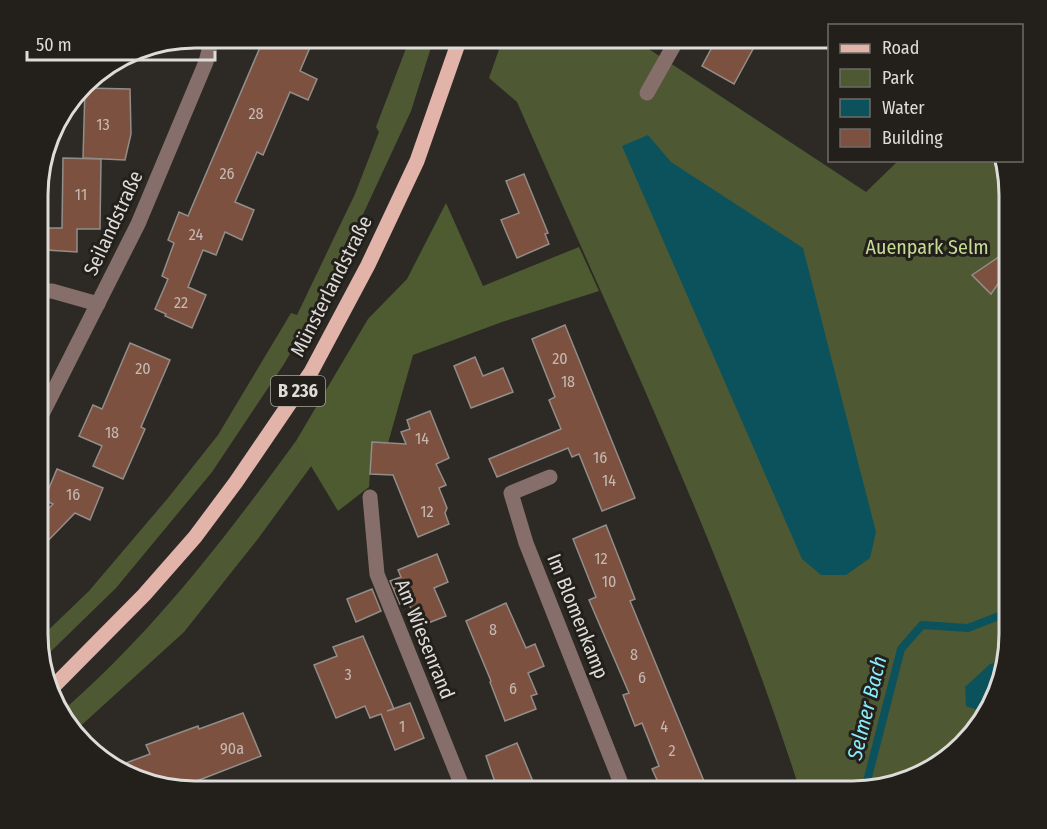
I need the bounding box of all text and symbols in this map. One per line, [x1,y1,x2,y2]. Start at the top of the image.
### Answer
scale bar [27,24,214,62]
legend [828,24,1023,162]
text: 50 m [36,34,72,56]
text: Road [882,37,919,59]
text: Park [882,67,915,89]
text: Water [882,97,925,119]
house number: 28 [248,104,264,123]
house number: 13 [96,115,110,134]
text: Building [882,127,943,149]
house number: 26 [220,164,235,183]
street label: Seilandstraße [78,167,148,279]
house number: 11 [75,185,87,204]
street label: Münsterlandstraße [285,212,377,360]
house number: 24 [189,225,203,244]
park label: Auenpark Selm [865,235,989,259]
house number: 22 [174,293,188,312]
house number: 20 [552,349,568,368]
house number: 20 [135,359,151,378]
house number: 18 [561,372,575,391]
road number: B 236 [271,376,325,406]
house number: 18 [105,423,119,442]
house number: 14 [415,429,429,448]
house number: 16 [593,448,607,467]
house number: 14 [602,471,616,490]
house number: 16 [66,485,80,504]
house number: 12 [420,502,434,521]
house number: 12 [594,549,608,568]
street label: Im Blomenkamp [542,550,614,682]
house number: 10 [602,572,616,591]
street label: Am Wiesenrand [390,576,460,702]
house number: 8 [489,620,497,639]
house number: 8 [630,645,638,664]
water label: Selmer Bach [841,653,892,764]
house number: 3 [344,665,352,684]
house number: 6 [638,668,646,687]
house number: 6 [509,679,517,698]
house number: 1 [399,717,405,736]
house number: 4 [660,717,668,736]
house number: 90a [220,739,244,758]
house number: 2 [668,741,676,760]

